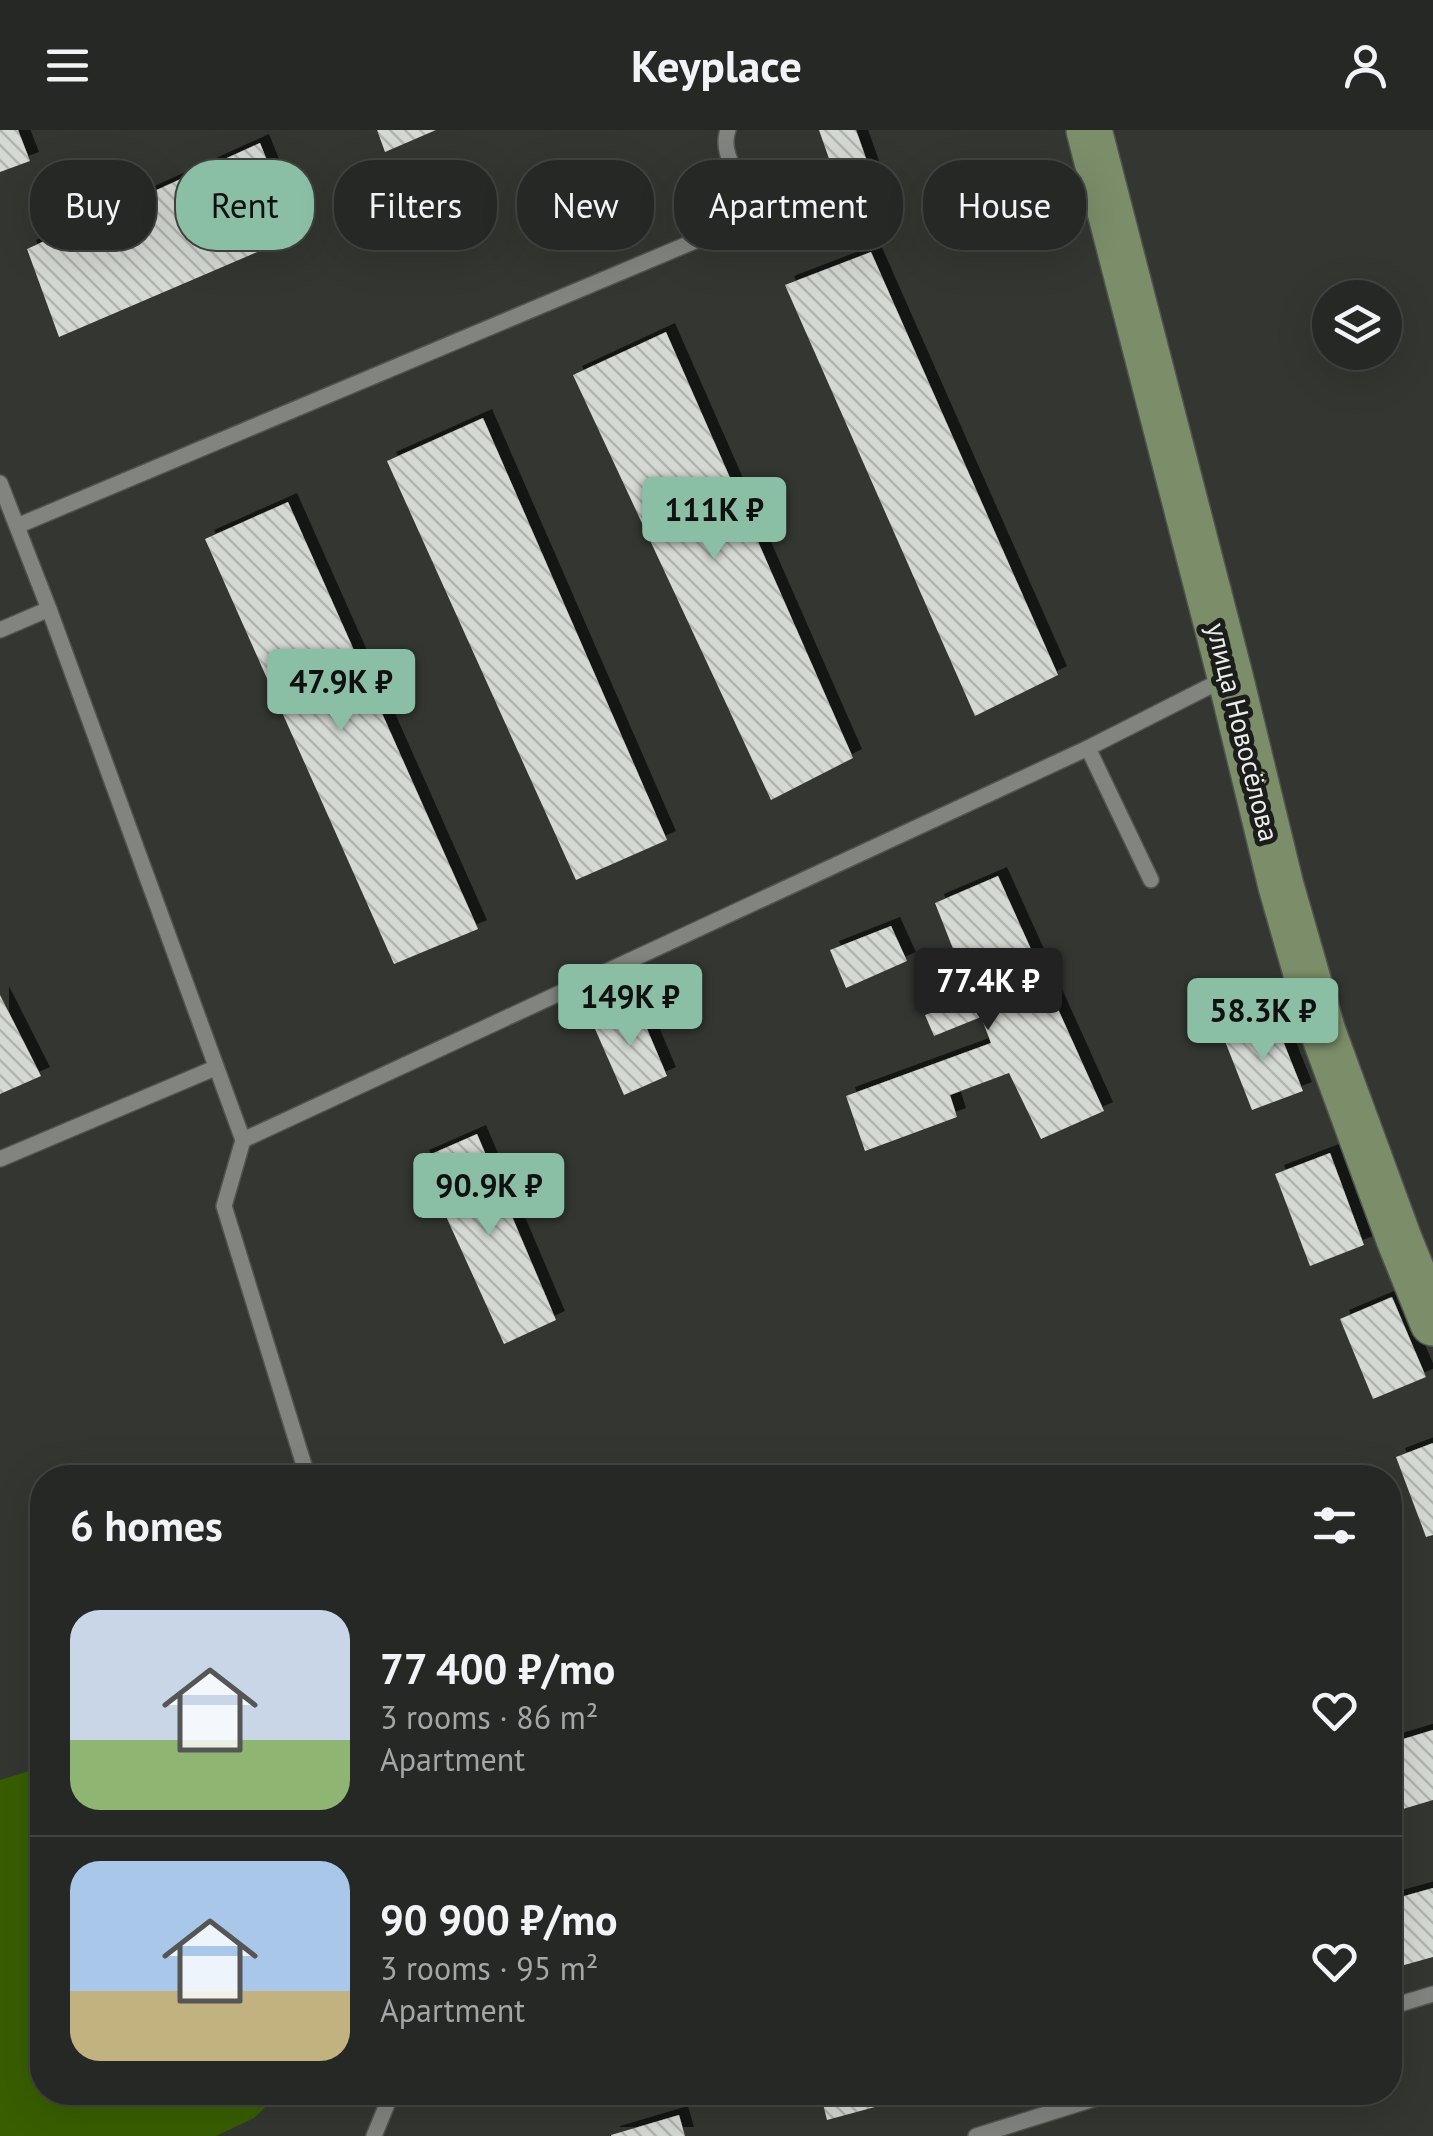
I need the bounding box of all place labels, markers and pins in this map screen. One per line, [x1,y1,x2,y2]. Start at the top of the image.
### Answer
pin: 111K ₽ [633,477,795,562]
pin: 47.9K ₽ [249,649,433,734]
pin: 77.4K ₽ [896,948,1080,1033]
pin: 149K ₽ [549,964,711,1049]
pin: 58.3K ₽ [1171,978,1355,1063]
pin: 90.9K ₽ [397,1153,581,1238]

